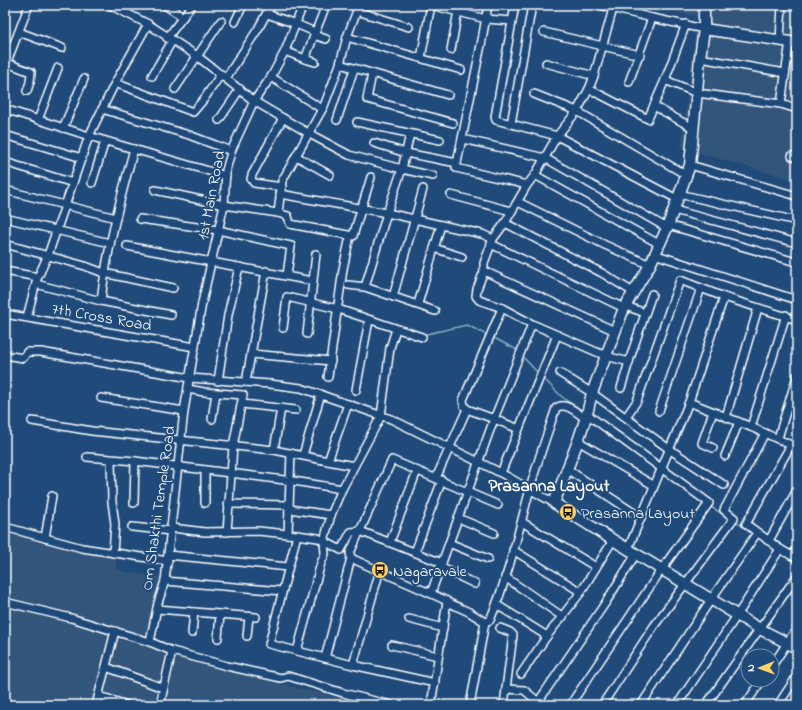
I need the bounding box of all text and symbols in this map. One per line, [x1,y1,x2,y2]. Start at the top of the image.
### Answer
street label: 1st Main Road [192,149,232,242]
street label: 7th Cross Road [50,297,153,339]
street label: Om Shakthi Temple Road [136,424,182,592]
district label: Prasanna Layout [489,474,610,501]
bus stop icon: Prasanna Layout [558,502,578,522]
place label: Prasanna Layout [581,502,695,526]
bus stop icon: Nagaravale [370,560,390,580]
place label: Nagaravale [393,560,467,584]
north arrow [740,648,780,688]
text: N [743,664,759,672]

